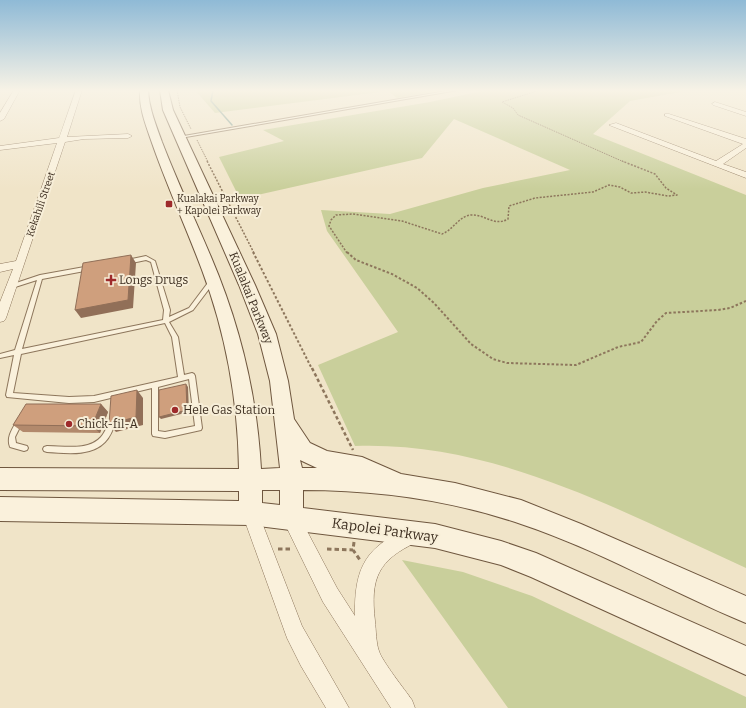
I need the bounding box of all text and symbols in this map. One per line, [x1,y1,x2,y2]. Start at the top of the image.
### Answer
street label: Kekahili Street [24,170,58,239]
place label: Kualakai Parkway + Kapolei Parkway [177,193,262,217]
marker: Kualakai Parkway + Kapolei Parkway [164,199,174,209]
street label: Kualakai Parkway [226,250,276,347]
place label: Longs Drugs [119,273,188,287]
marker: Longs Drugs [106,275,116,285]
place label: Hele Gas Station [183,403,275,417]
marker: Hele Gas Station [170,405,180,415]
place label: Chick-fil-A [77,417,139,431]
marker: Chick-fil-A [64,419,74,429]
street label: Kapolei Parkway [331,515,440,546]

